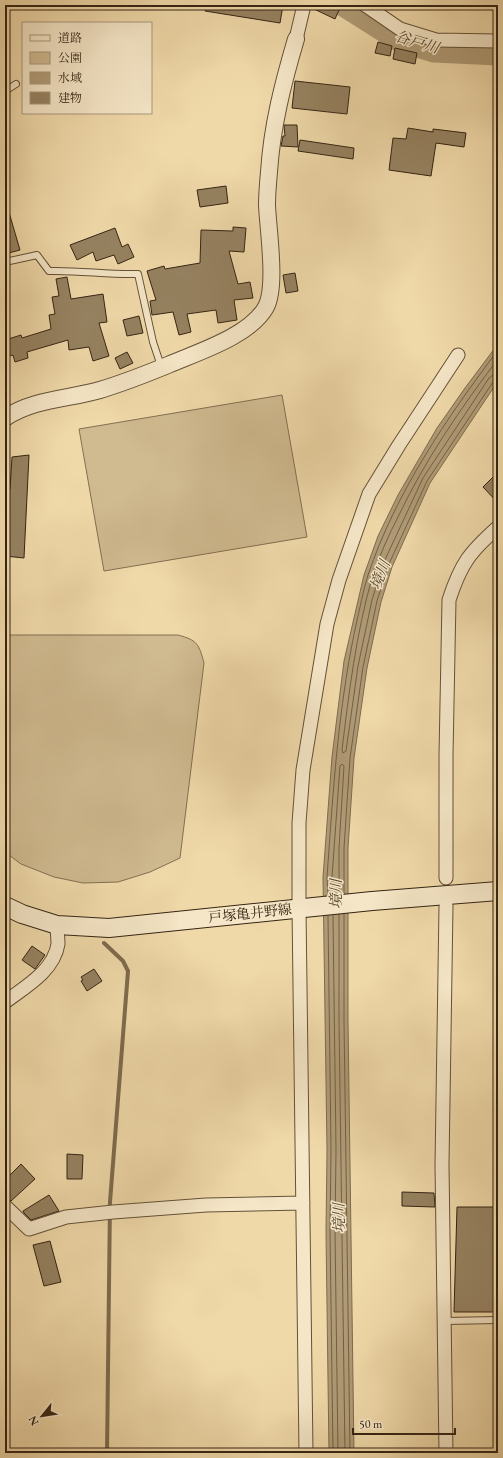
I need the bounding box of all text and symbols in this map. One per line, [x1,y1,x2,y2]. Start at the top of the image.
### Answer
legend [22,22,152,114]
water label: 谷戸川 [393,26,443,58]
text: 道路 [58,30,82,46]
text: 公園 [58,50,82,66]
text: 水域 [58,70,82,86]
text: 建物 [58,90,82,106]
water label: 境川 [365,556,394,592]
water label: 境川 [326,877,345,909]
street label: 戸塚亀井野線 [207,900,293,926]
water label: 境川 [329,1201,348,1233]
north arrow [22,1396,62,1436]
scale bar [353,1410,455,1436]
text: N [25,1414,42,1428]
text: 50 m [359,1416,383,1432]

